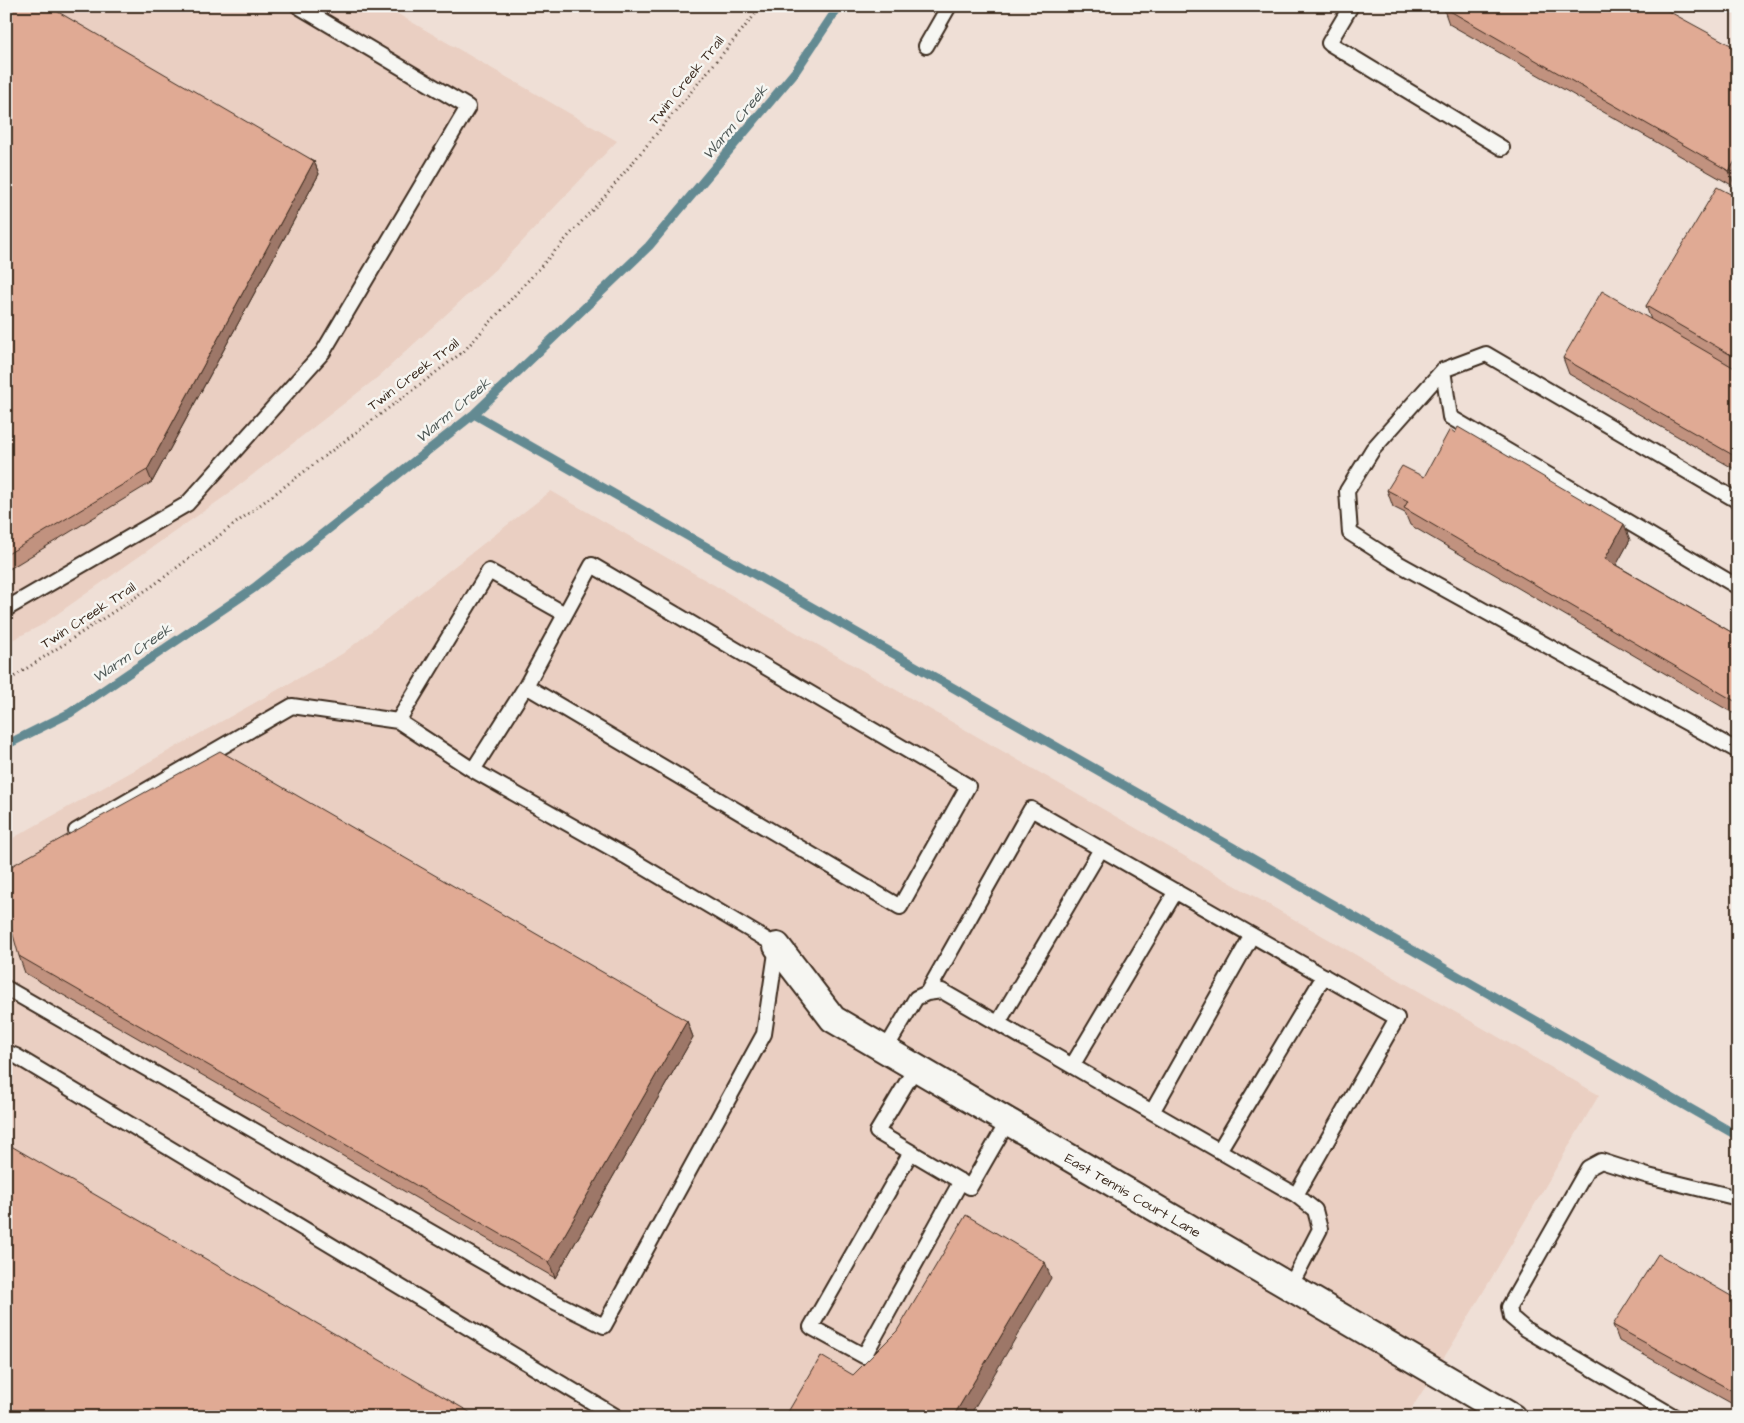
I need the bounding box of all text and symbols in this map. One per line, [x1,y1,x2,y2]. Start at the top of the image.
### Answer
street label: Twin Creek Trail [645,32,729,130]
water label: Warm Creek [698,80,774,164]
street label: Twin Creek Trail [364,334,463,416]
water label: Warm Creek [411,372,496,448]
street label: Twin Creek Trail [37,578,140,654]
water label: Warm Creek [88,619,177,688]
street label: East Tennis Court Lane [1061,1149,1205,1243]

